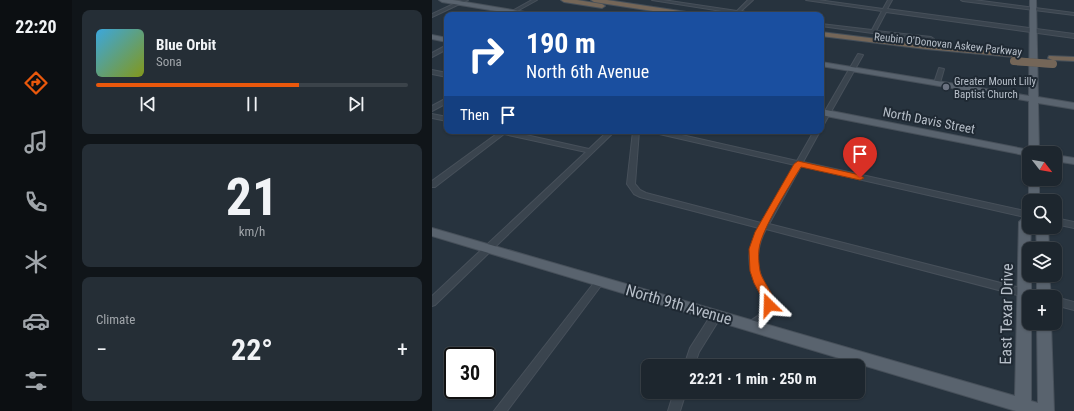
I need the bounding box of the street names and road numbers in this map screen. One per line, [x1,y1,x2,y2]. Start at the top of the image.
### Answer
street label: Reubin O'Donovan Askew Parkway [873,30,1023,59]
street label: North Davis Street [882,104,976,137]
street label: East Texar Drive [996,263,1017,365]
street label: North 9th Avenue [624,280,734,329]

